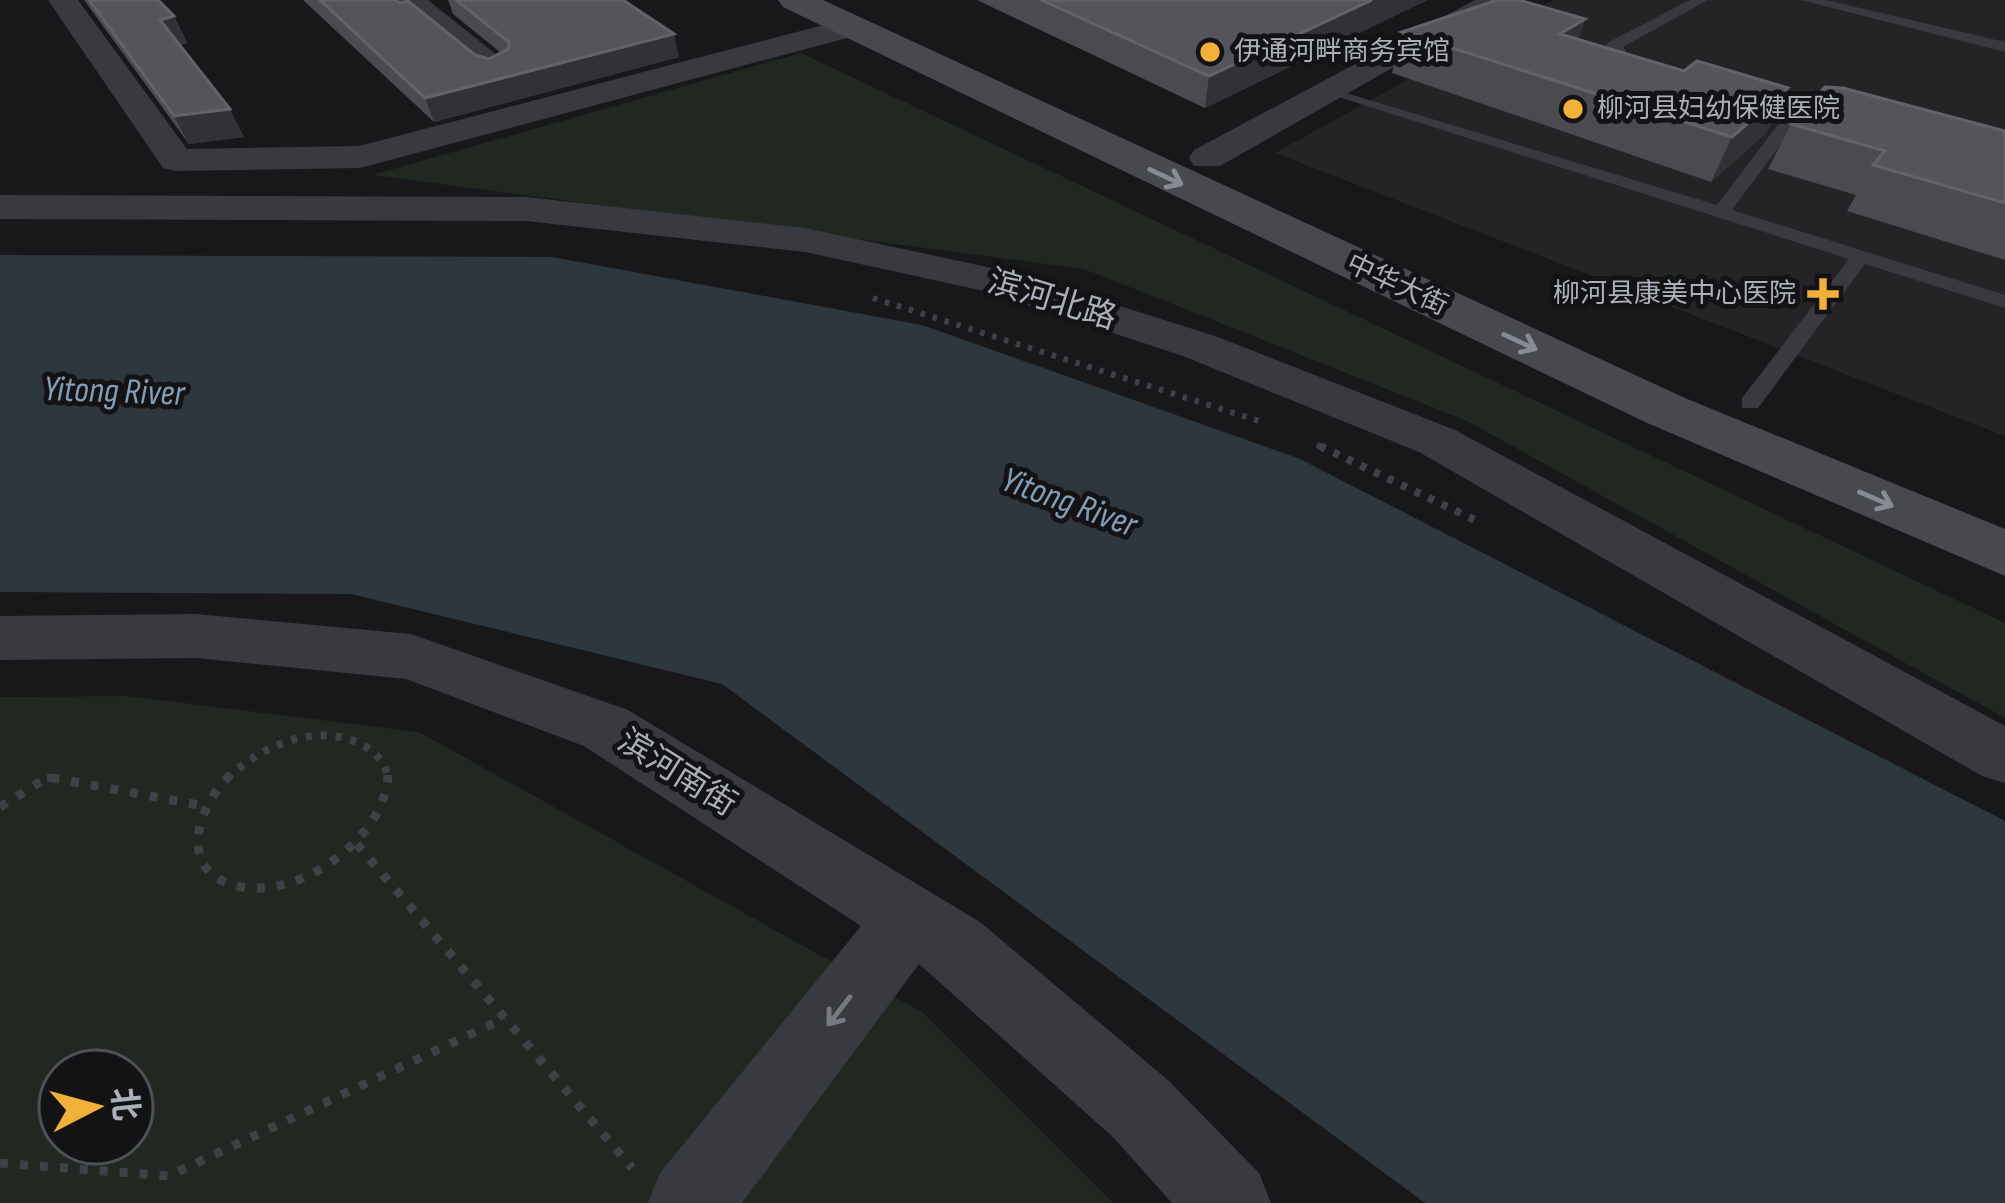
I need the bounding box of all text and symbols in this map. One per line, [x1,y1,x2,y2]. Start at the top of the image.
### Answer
place label: 伊通河畔商务宾馆 [1234,36,1450,68]
marker: 伊通河畔商务宾馆 [1197,39,1223,65]
place label: 柳河县妇幼保健医院 [1597,93,1840,125]
marker: 柳河县妇幼保健医院 [1560,96,1586,122]
one-way arrow [1147,167,1183,189]
street label: 中华大街 [1341,248,1453,322]
street label: 滨河北路 [983,262,1121,338]
place label: 柳河县康美中心医院 [1553,278,1796,310]
marker: 柳河县康美中心医院 [1807,278,1839,310]
one-way arrow [1501,332,1537,354]
water label: Yitong River [43,368,187,416]
water label: Yitong River [995,459,1144,548]
one-way arrow [1858,490,1894,512]
street label: 滨河南街 [610,721,744,825]
one-way arrow [827,994,852,1027]
north arrow [36,1047,156,1167]
text: 北 [102,1086,145,1123]

